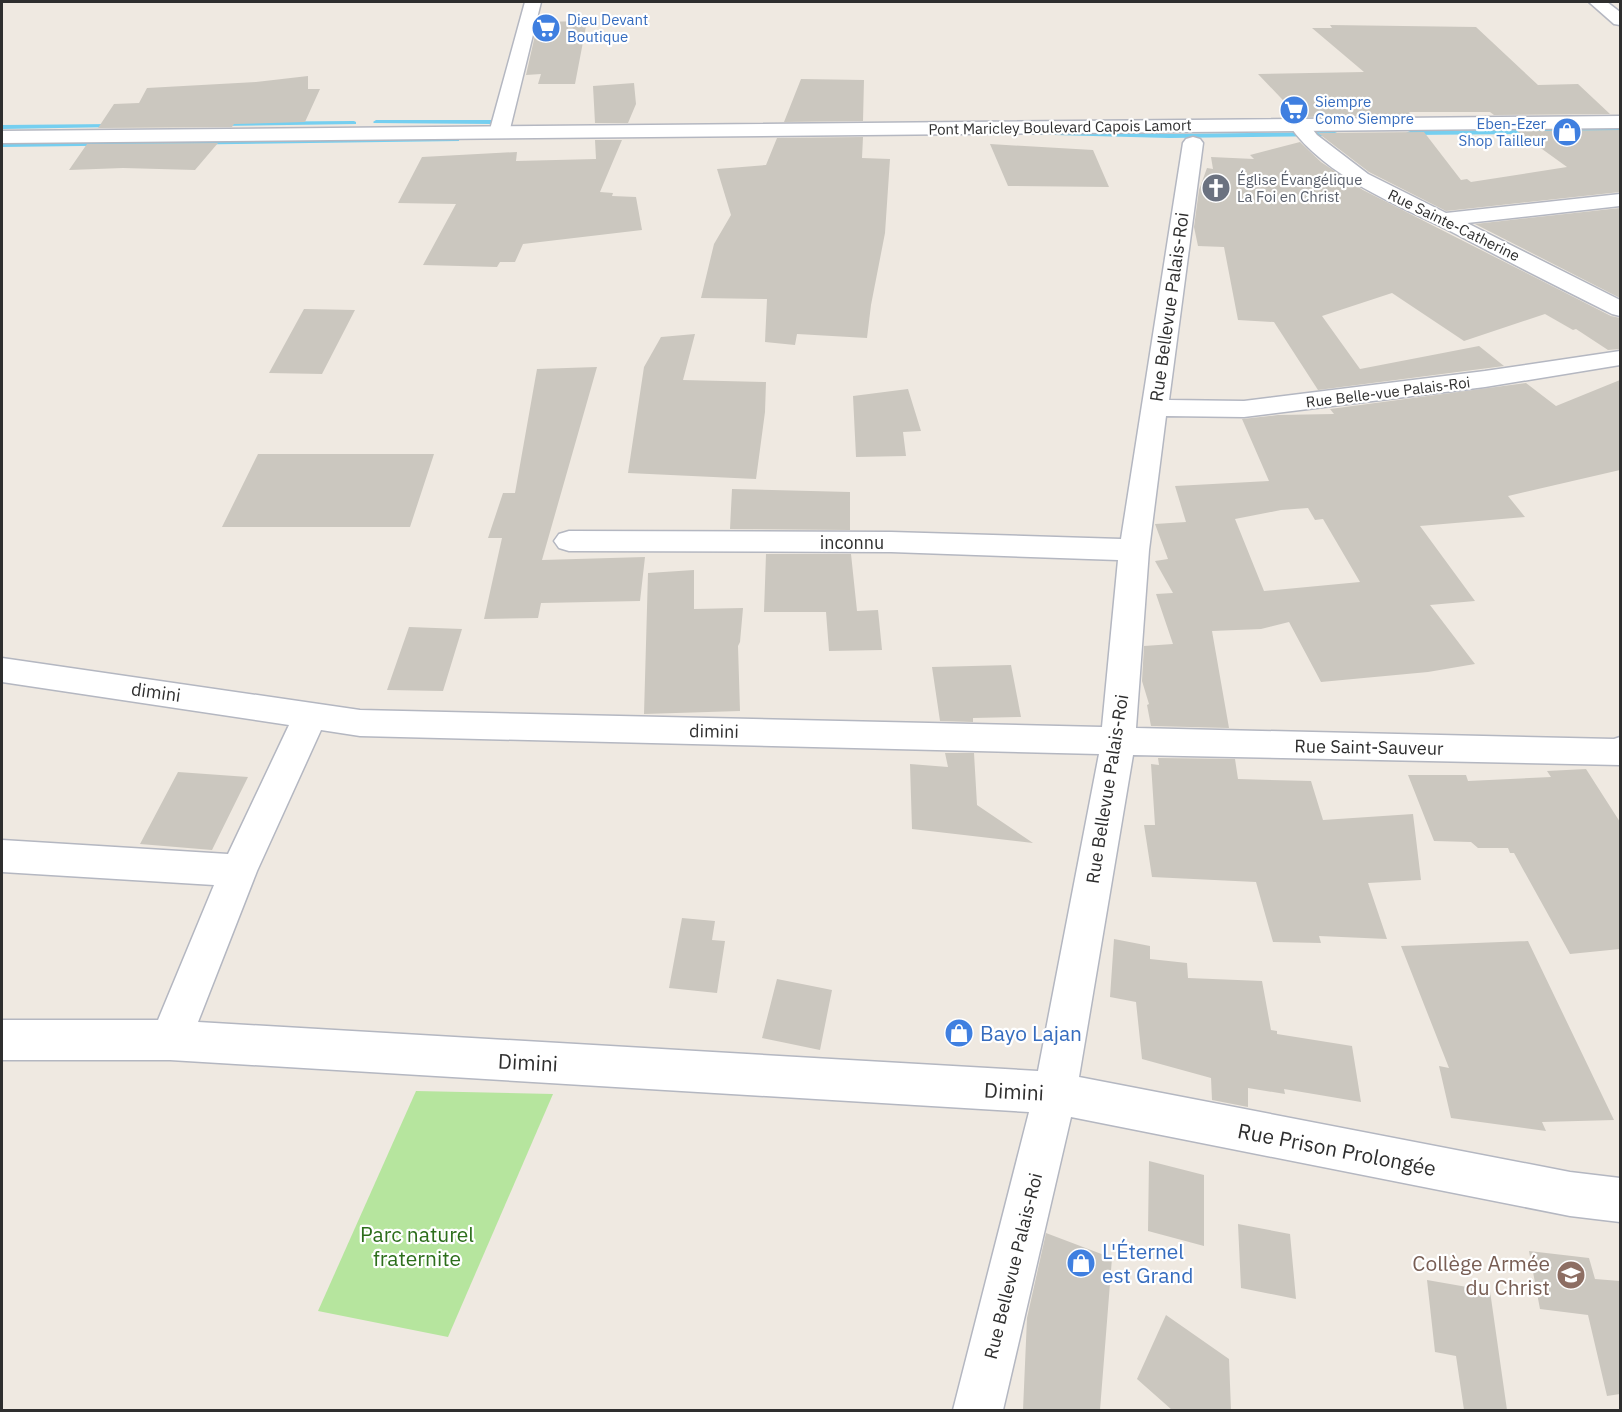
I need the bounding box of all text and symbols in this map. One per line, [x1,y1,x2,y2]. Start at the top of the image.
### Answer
place label: Dieu Devant Boutique [567,10,648,46]
supermarket icon: Dieu Devant Boutique [530,12,562,44]
place label: Siempre Como Siempre [1315,92,1414,128]
supermarket icon: Siempre Como Siempre [1278,94,1310,126]
place label: Eben-Ezer Shop Tailleur [1458,114,1546,150]
street label: Pont Maricley Boulevard Capois Lamort [928,115,1192,139]
shop icon: Eben-Ezer Shop Tailleur [1551,116,1583,148]
place label: Église Évangélique La Foi en Christ [1237,170,1362,206]
church icon: Église Évangélique La Foi en Christ [1200,172,1232,204]
street label: Rue Sainte-Catherine [1385,185,1523,265]
street label: Rue Bellevue Palais-Roi [1144,211,1194,403]
street label: Rue Belle-vue Palais-Roi [1305,372,1471,412]
street label: inconnu [820,531,884,554]
street label: dimini [130,677,182,707]
street label: Rue Bellevue Palais-Roi [1081,693,1133,885]
street label: dimini [689,719,739,743]
street label: Rue Saint-Sauveur [1294,734,1444,760]
shop icon: Bayo Lajan [943,1017,975,1049]
place label: Bayo Lajan [980,1019,1082,1047]
street label: Dimini [497,1046,559,1078]
street label: Dimini [983,1075,1045,1107]
street label: Rue Prison Prolongée [1235,1116,1439,1182]
street label: Rue Bellevue Palais-Roi [979,1171,1047,1361]
park label: Parc naturel fraternite [360,1220,474,1272]
place label: L'Éternel est Grand [1102,1237,1193,1289]
shop icon: L'Éternel est Grand [1065,1247,1097,1279]
place label: Collège Armée du Christ [1412,1249,1550,1301]
school or university icon: Collège Armée du Christ [1555,1259,1587,1291]

